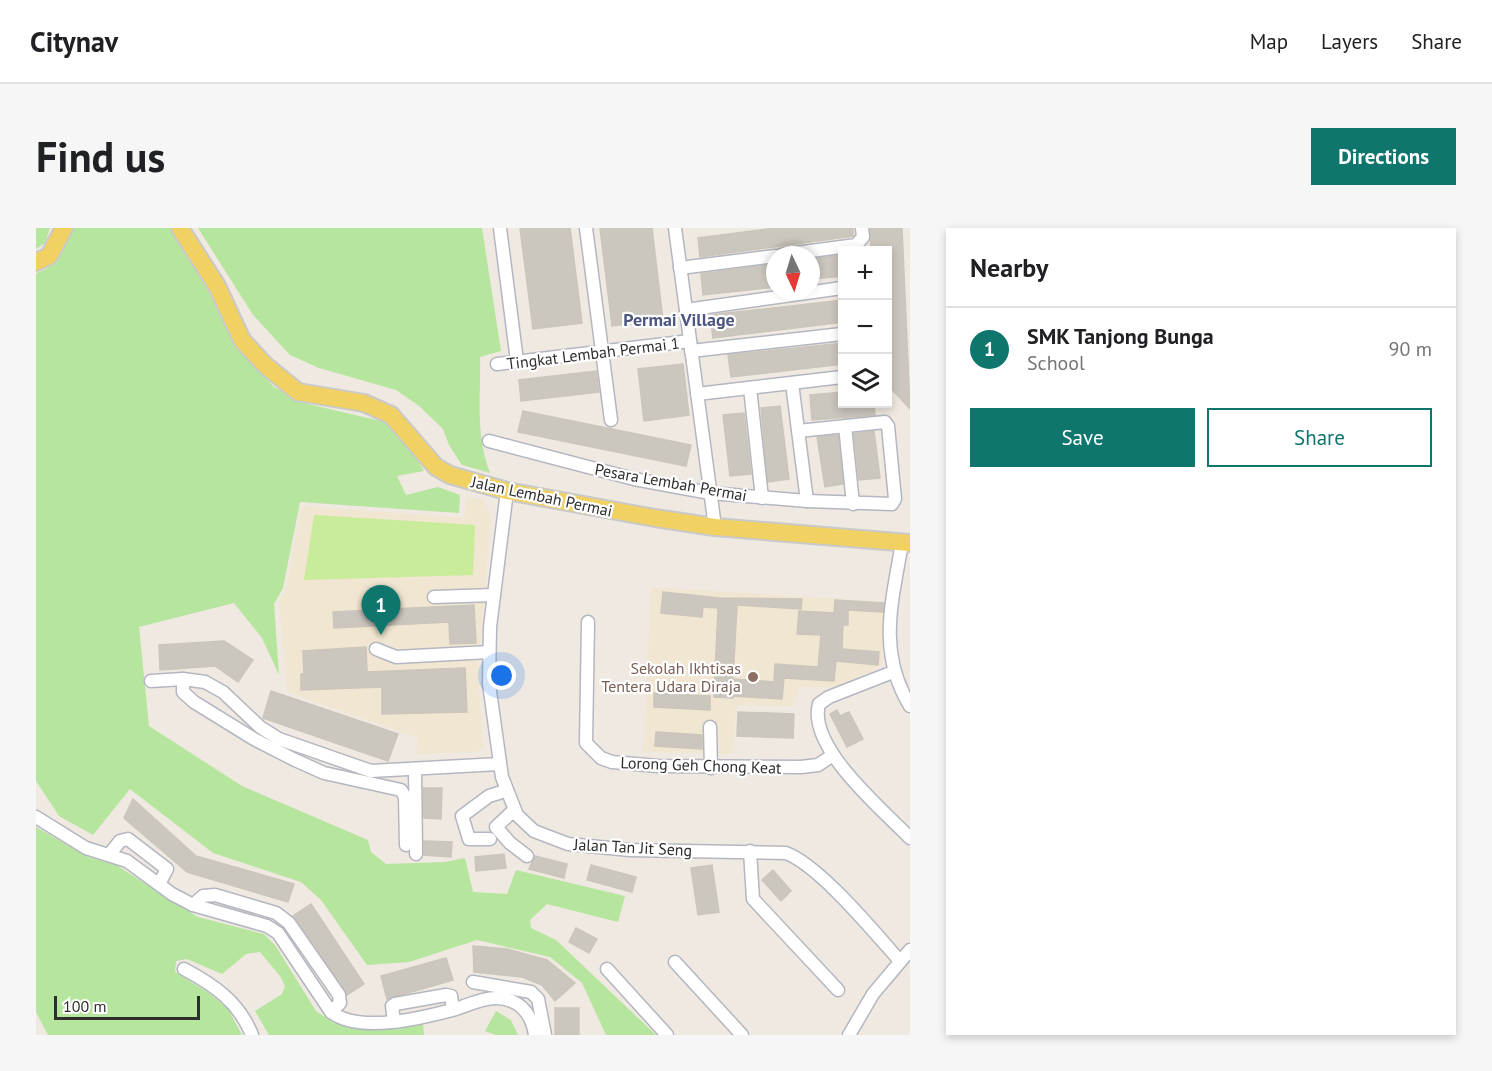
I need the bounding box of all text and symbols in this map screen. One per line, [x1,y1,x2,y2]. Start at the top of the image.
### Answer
text: Citynav [30,23,118,60]
text: Map [1250,28,1288,55]
text: Layers [1321,28,1378,55]
text: Share [1411,28,1462,55]
button: Directions [1311,128,1456,185]
text: Find us [36,129,165,184]
north arrow [766,246,820,300]
map controls [838,246,892,408]
button: + [838,246,892,300]
text: Nearby [970,251,1048,284]
button: − [838,300,892,354]
district label: Permai Village [623,308,735,331]
text: SMK Tanjong Bunga [1027,322,1214,350]
street label: Tingkat Lembah Permai 1 [505,332,681,374]
text: 1 [984,336,995,362]
text: 90 m [1389,336,1432,362]
text: School [1027,350,1085,376]
button: layers [838,354,892,408]
button: Save [970,408,1195,467]
button: Share [1207,408,1432,467]
street label: Pesara Lembah Permai [593,459,749,505]
street label: Jalan Lembah Permai [469,471,614,521]
pin: 1 [362,586,400,635]
place label: Sekolah Ikhtisas Tentera Udara Diraja [601,658,741,696]
your location [487,661,516,690]
marker: Sekolah Ikhtisas Tentera Udara Diraja [746,670,760,684]
street label: Lorong Geh Chong Keat [620,752,782,778]
street label: Jalan Tan Jit Seng [572,834,693,860]
scale bar [54,993,200,1020]
text: 100 m [63,996,106,1016]

